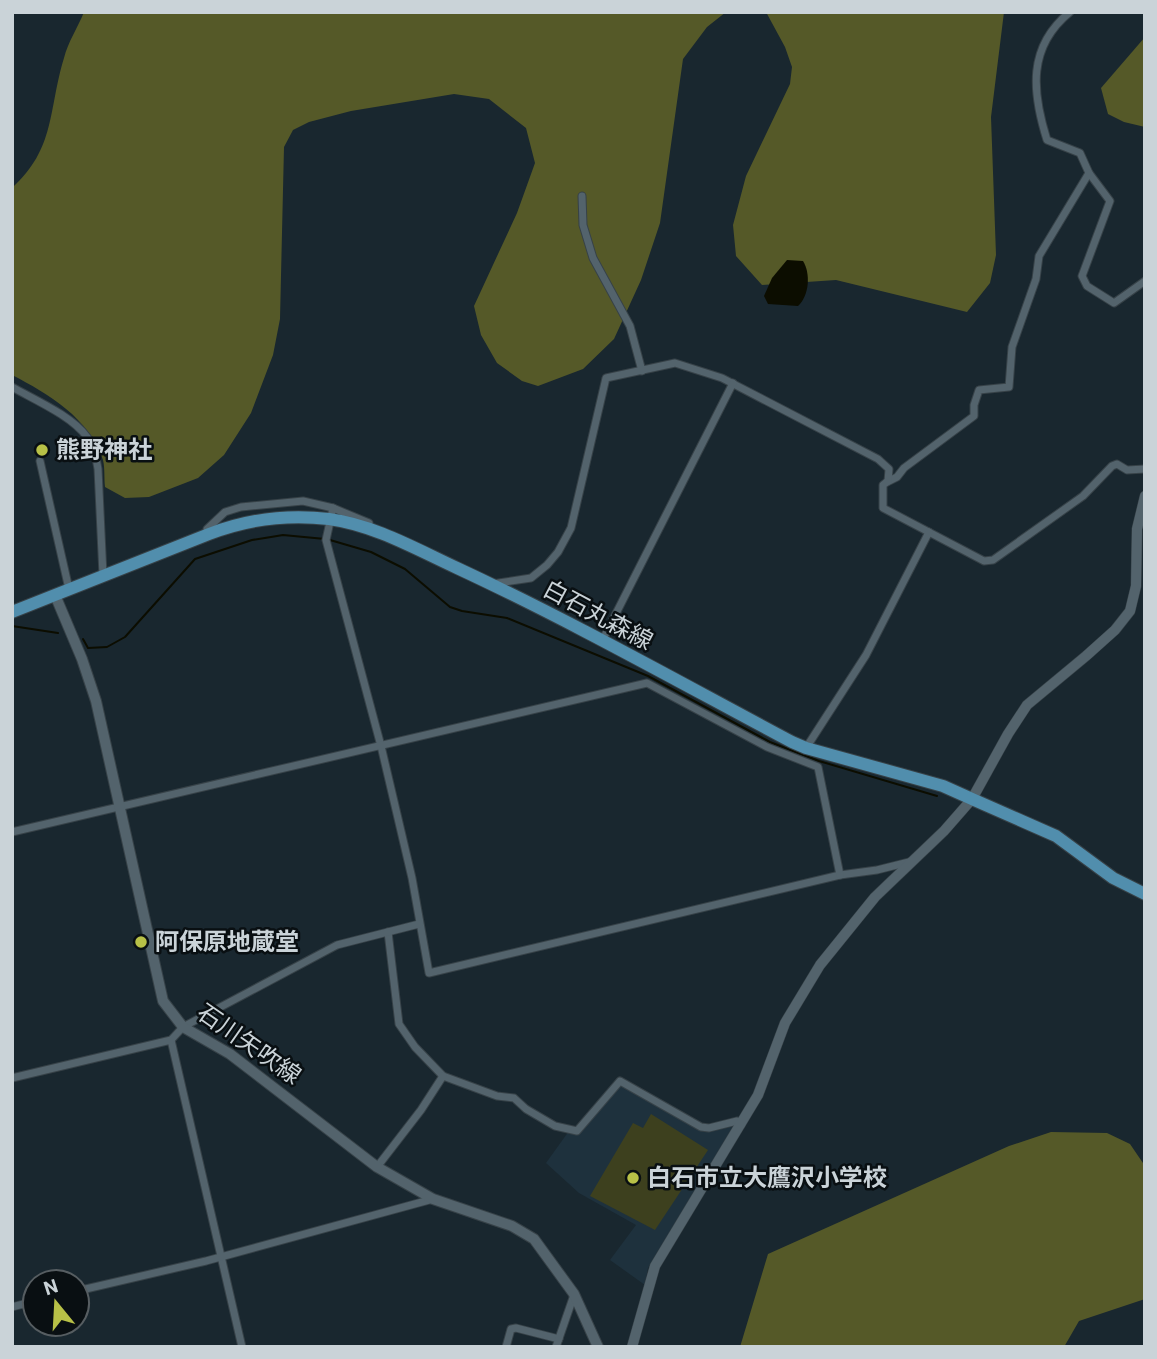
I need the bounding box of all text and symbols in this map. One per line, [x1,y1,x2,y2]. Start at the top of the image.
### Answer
place label: 熊野神社 [56,436,152,464]
marker: 熊野神社 [34,442,50,458]
street label: 白石丸森線 [538,574,658,656]
place label: 阿保原地蔵堂 [155,928,299,956]
marker: 阿保原地蔵堂 [133,934,149,950]
street label: 石川矢吹線 [192,998,306,1090]
place label: 白石市立大鷹沢小学校 [647,1164,887,1192]
marker: 白石市立大鷹沢小学校 [625,1170,641,1186]
north arrow [21,1268,91,1338]
text: N [41,1274,61,1300]

